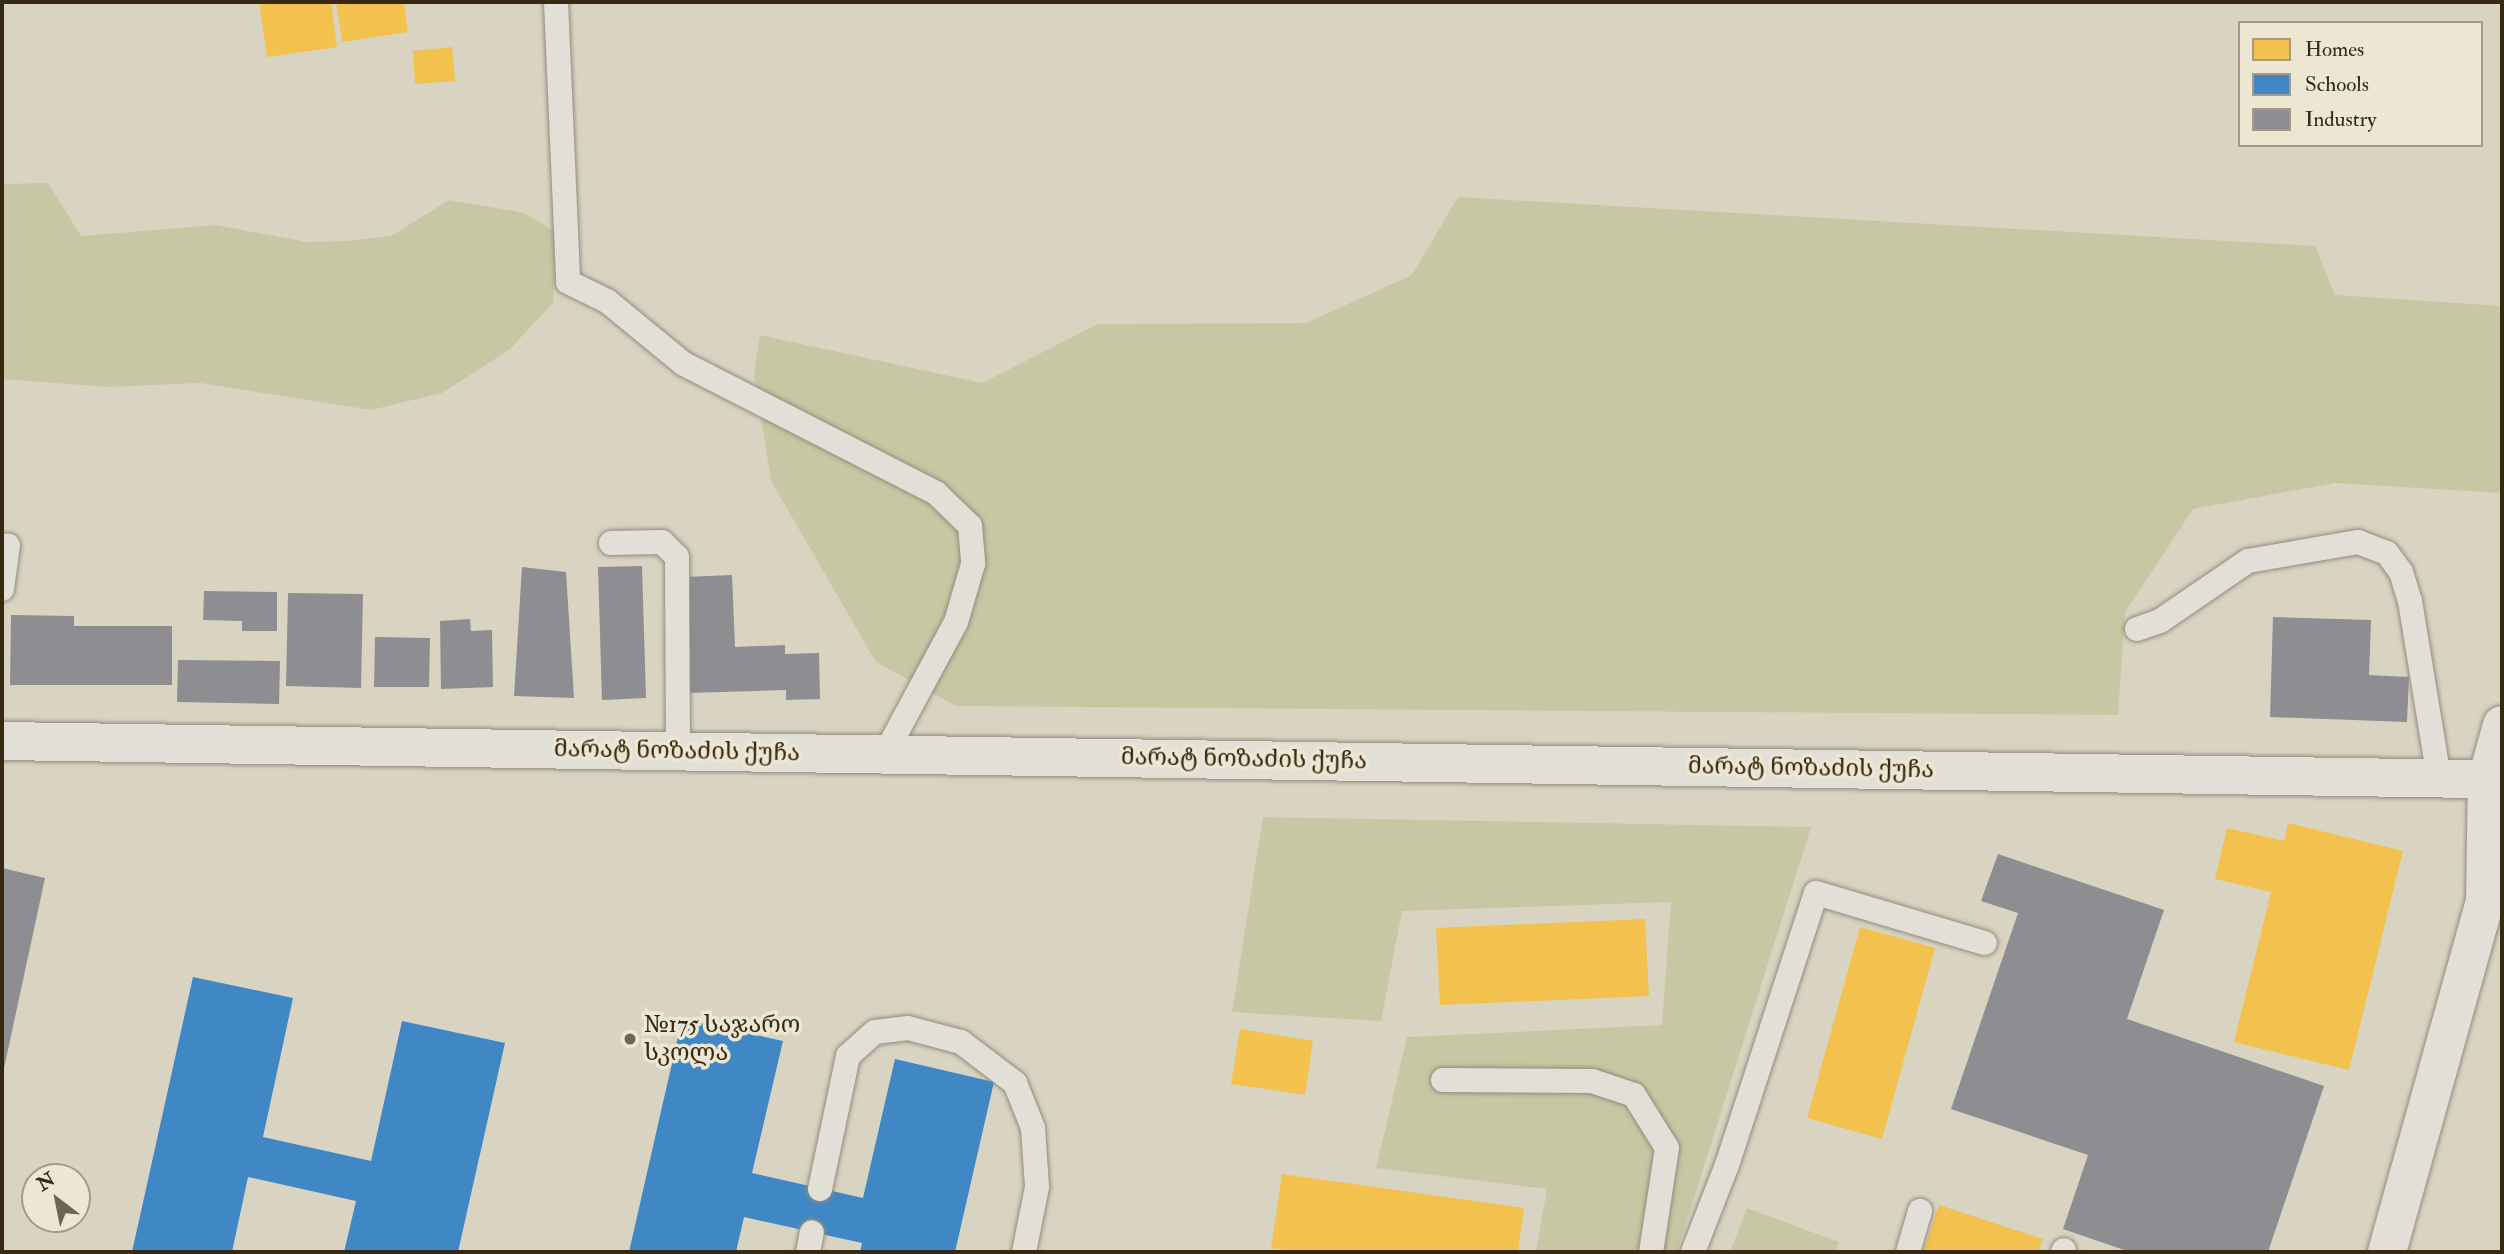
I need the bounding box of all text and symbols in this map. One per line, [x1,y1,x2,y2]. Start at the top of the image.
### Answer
legend [2238,21,2483,147]
text: Homes [2305,36,2364,63]
text: Schools [2305,71,2369,98]
text: Industry [2305,106,2377,133]
street label: მარატ ნოზაძის ქუჩა [554,734,800,768]
street label: მარატ ნოზაძის ქუჩა [1121,742,1367,776]
street label: მარატ ნოზაძის ქუჩა [1688,751,1934,785]
place label: №175 საჯარო სკოლა [644,1011,800,1067]
marker: №175 საჯარო სკოლა [622,1031,638,1047]
north arrow [21,1163,91,1233]
text: N [32,1167,59,1197]

